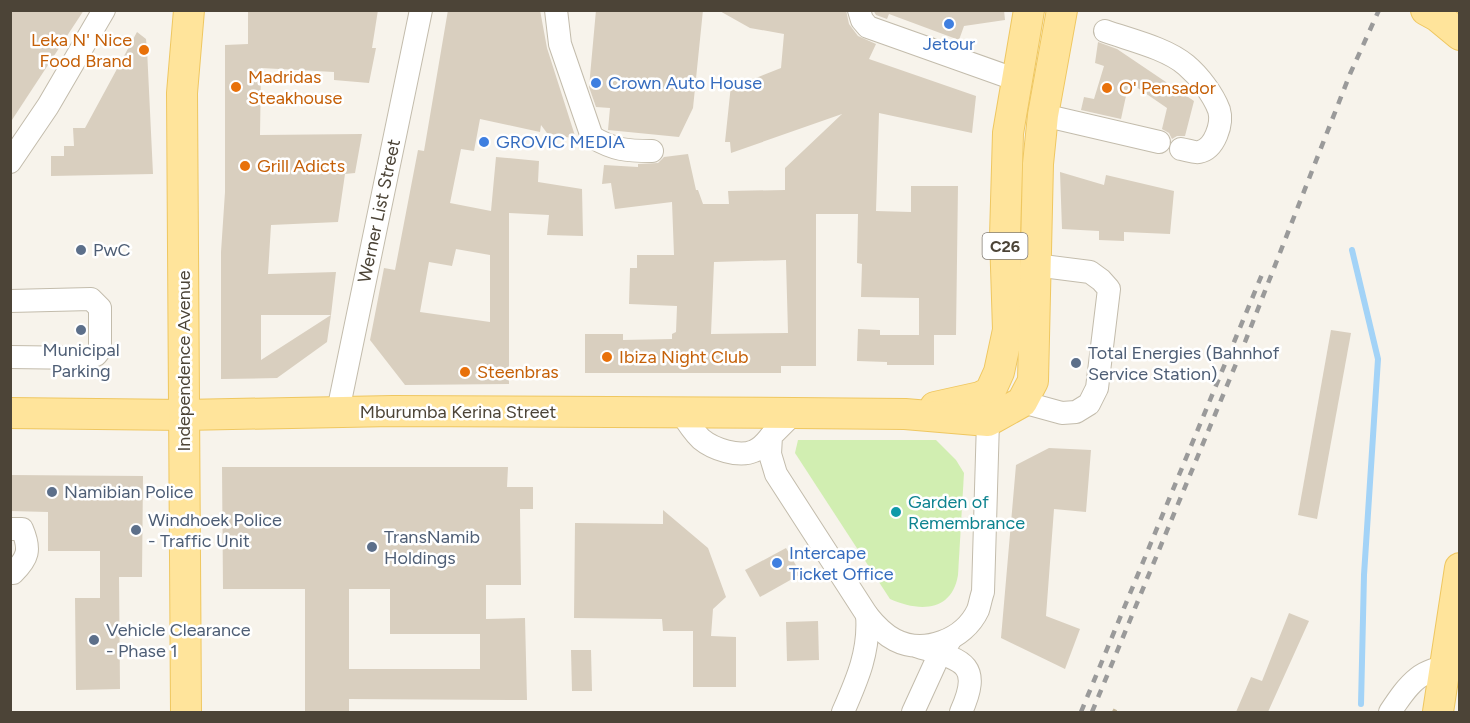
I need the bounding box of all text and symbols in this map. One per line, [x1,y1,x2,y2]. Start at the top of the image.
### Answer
marker: Jetour [942,17,956,31]
place label: Leka N' Nice Food Brand [31,29,132,72]
place label: Jetour [923,33,975,55]
marker: Leka N' Nice Food Brand [137,43,151,57]
place label: Madridas Steakhouse [248,66,342,109]
place label: Crown Auto House [608,72,762,94]
marker: Crown Auto House [589,76,603,90]
place label: O' Pensador [1119,77,1216,99]
marker: Madridas Steakhouse [229,80,243,94]
marker: O' Pensador [1100,81,1114,95]
place label: GROVIC MEDIA [496,131,625,153]
marker: GROVIC MEDIA [477,135,491,149]
street label: Werner List Street [353,137,405,285]
place label: Grill Adicts [257,155,345,177]
marker: Grill Adicts [238,159,252,173]
road number: C26 [982,233,1028,259]
place label: PwC [93,239,131,261]
marker: PwC [74,243,88,257]
street label: Independence Avenue [173,270,195,452]
marker: Municipal Parking [74,323,88,337]
place label: Municipal Parking [42,339,120,382]
place label: Total Energies (Bahnhof Service Station) [1088,342,1280,385]
place label: Ibiza Night Club [619,346,749,368]
marker: Ibiza Night Club [600,350,614,364]
marker: Total Energies (Bahnhof Service Station) [1069,356,1083,370]
place label: Steenbras [477,361,559,383]
marker: Steenbras [458,365,472,379]
street label: Mburumba Kerina Street [360,401,556,423]
place label: Namibian Police [64,481,194,503]
marker: Namibian Police [45,485,59,499]
place label: Garden of Remembrance [908,491,1025,534]
marker: Garden of Remembrance [889,505,903,519]
place label: Windhoek Police - Traffic Unit [148,509,282,552]
marker: Windhoek Police - Traffic Unit [129,523,143,537]
place label: TransNamib Holdings [384,526,480,569]
marker: TransNamib Holdings [365,540,379,554]
place label: Intercape Ticket Office [789,542,894,585]
marker: Intercape Ticket Office [770,556,784,570]
place label: Vehicle Clearance - Phase 1 [106,619,251,662]
marker: Vehicle Clearance - Phase 1 [87,633,101,647]

